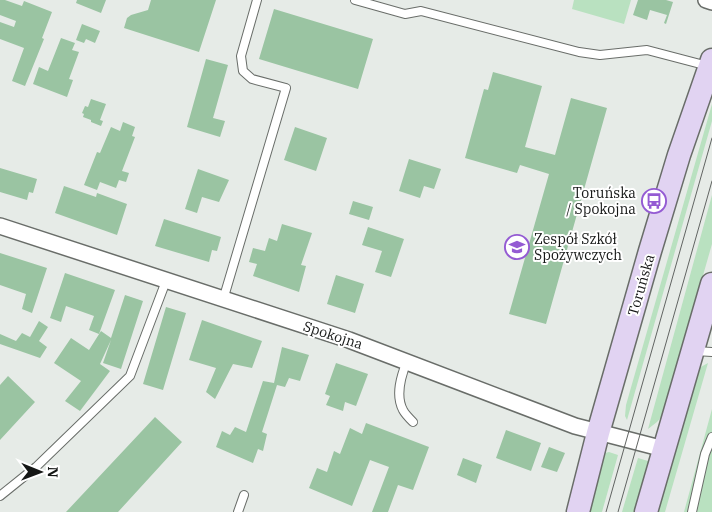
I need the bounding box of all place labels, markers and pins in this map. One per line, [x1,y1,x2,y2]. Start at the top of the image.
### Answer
place label: Toruńska / Spokojna [566,184,636,218]
bus stop icon: Toruńska / Spokojna [641,188,667,214]
place label: Zespół Szkół Spożywczych [534,230,622,264]
school or university icon: Zespół Szkół Spożywczych [504,234,530,260]

